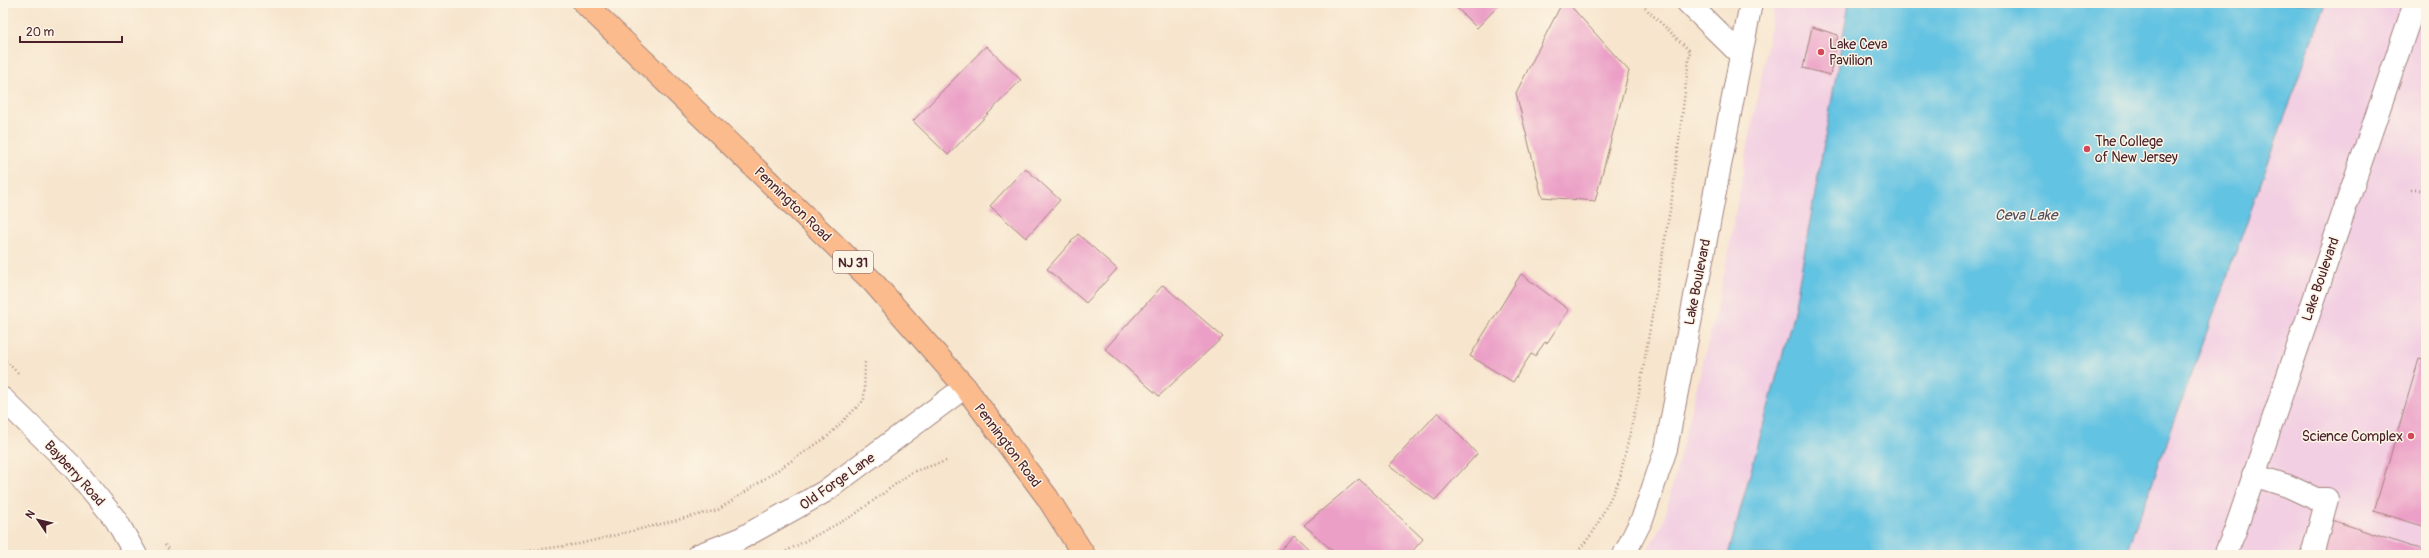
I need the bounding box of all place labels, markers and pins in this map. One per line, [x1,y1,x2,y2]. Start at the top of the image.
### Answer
place label: Lake Ceva Pavilion [1829,36,1888,69]
marker: Lake Ceva Pavilion [1816,47,1826,57]
place label: The College of New Jersey [2095,133,2178,166]
marker: The College of New Jersey [2082,144,2092,154]
place label: Science Complex [2302,428,2403,445]
marker: Science Complex [2406,431,2416,441]

